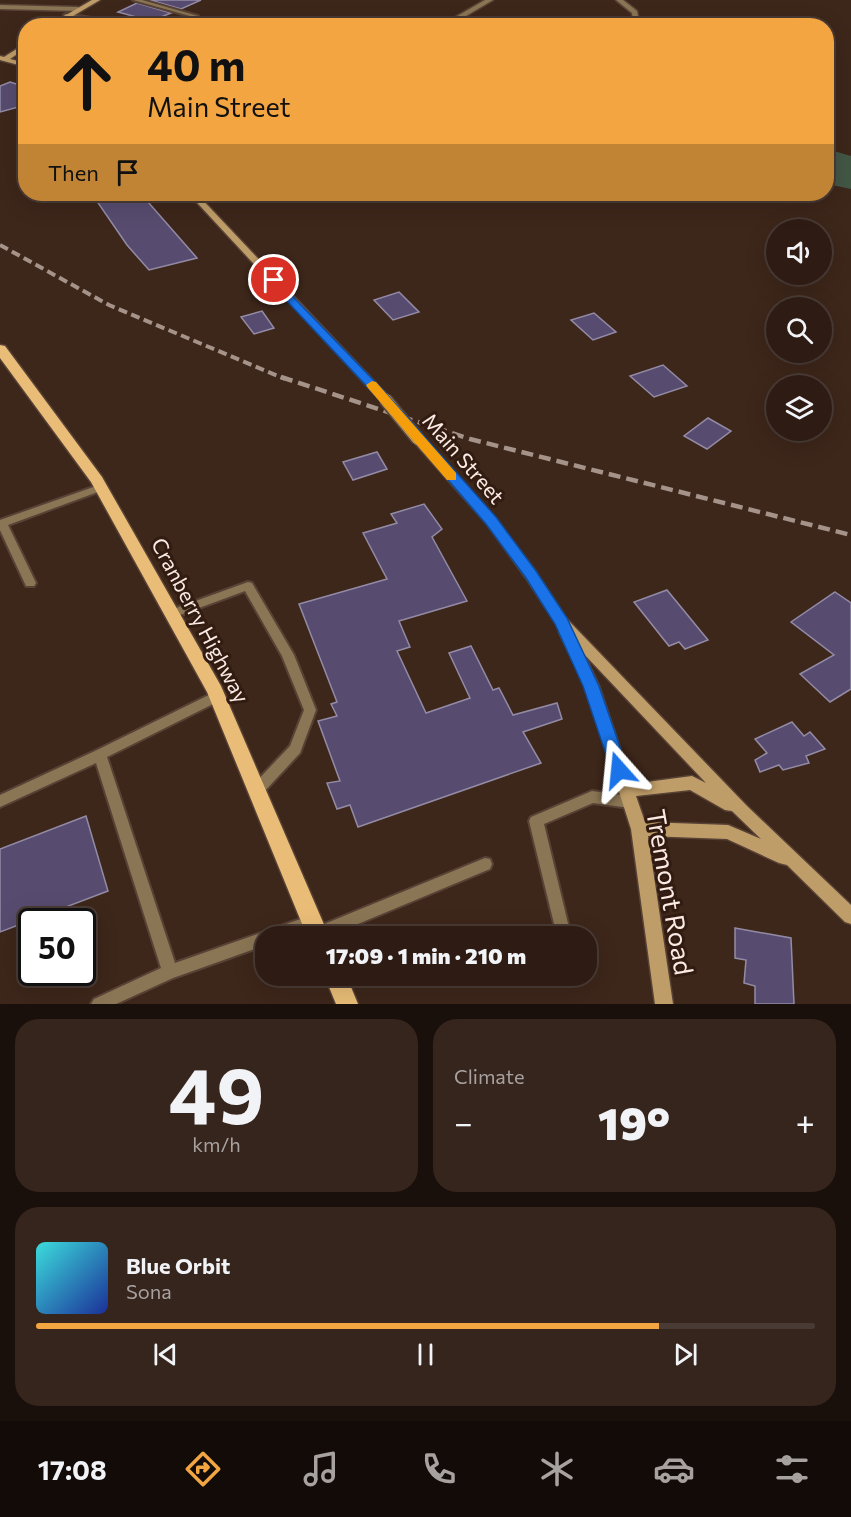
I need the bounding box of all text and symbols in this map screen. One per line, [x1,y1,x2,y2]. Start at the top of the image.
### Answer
text: 40 m [147,38,245,90]
icon: ahead [48,42,126,120]
text: Main Street [147,90,291,123]
icon: arrive [111,156,144,189]
text: Then [48,159,99,186]
map controls [766,219,832,441]
button: sound [766,219,832,285]
pin [248,254,299,305]
icon: arrive [257,263,290,296]
button: search [766,297,832,363]
button: layers [766,375,832,441]
street label: Main Street [418,408,510,508]
street label: Cranberry Highway [147,533,255,707]
position arrow [587,738,651,802]
street label: Tremont Road [641,807,701,977]
speed limit sign: 50 [18,908,96,986]
text: 17:09 · 1 min · 210 m [326,942,526,969]
text: 49 [169,1045,264,1140]
text: Climate [454,1064,524,1088]
text: 19° [598,1094,670,1149]
text: − [454,1101,473,1142]
text: + [796,1101,815,1142]
text: km/h [192,1132,241,1156]
text: Blue Orbit [126,1252,230,1279]
text: Sona [126,1279,172,1303]
icon: previous [149,1338,182,1371]
icon: pause [409,1338,442,1371]
icon: next [669,1338,702,1371]
icon: directions [182,1448,224,1490]
icon: music [300,1448,342,1490]
icon: phone [418,1448,460,1490]
icon: climate [536,1448,578,1490]
icon: car [653,1448,695,1490]
icon: filters [771,1448,813,1490]
text: 17:08 [38,1453,107,1486]

